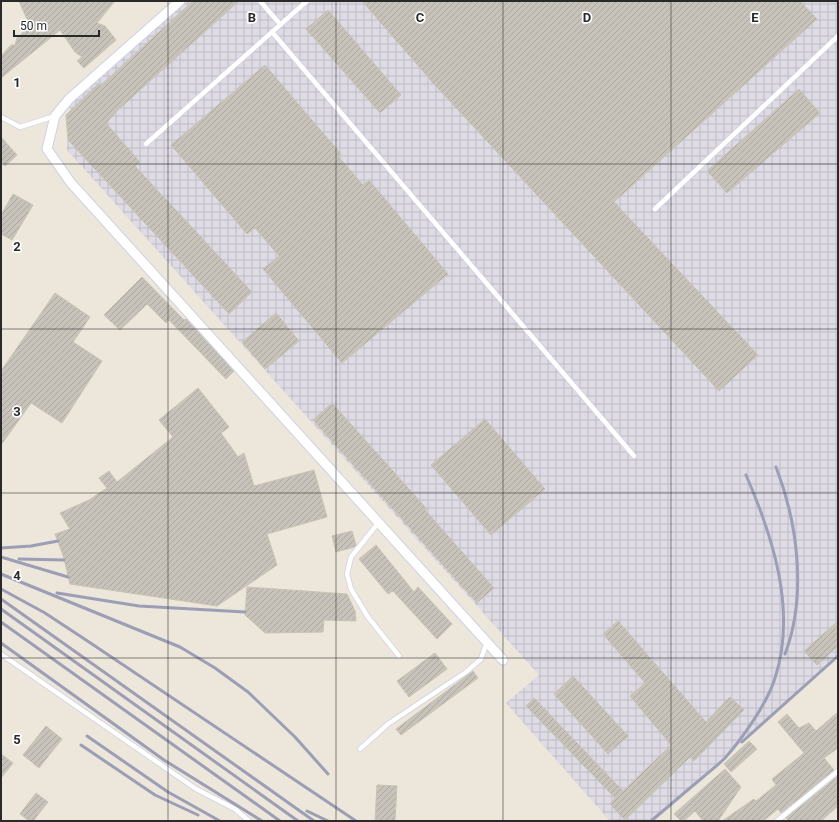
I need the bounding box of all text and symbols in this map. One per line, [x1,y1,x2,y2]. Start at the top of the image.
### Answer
text: B [248,10,256,25]
text: C [416,10,425,25]
text: D [583,10,591,25]
text: E [751,10,759,25]
scale bar [14,12,99,38]
text: 50 m [20,19,47,33]
text: 1 [13,75,21,90]
text: 2 [13,239,21,254]
text: 3 [13,404,21,419]
text: 4 [13,568,21,583]
text: 5 [13,732,21,747]

